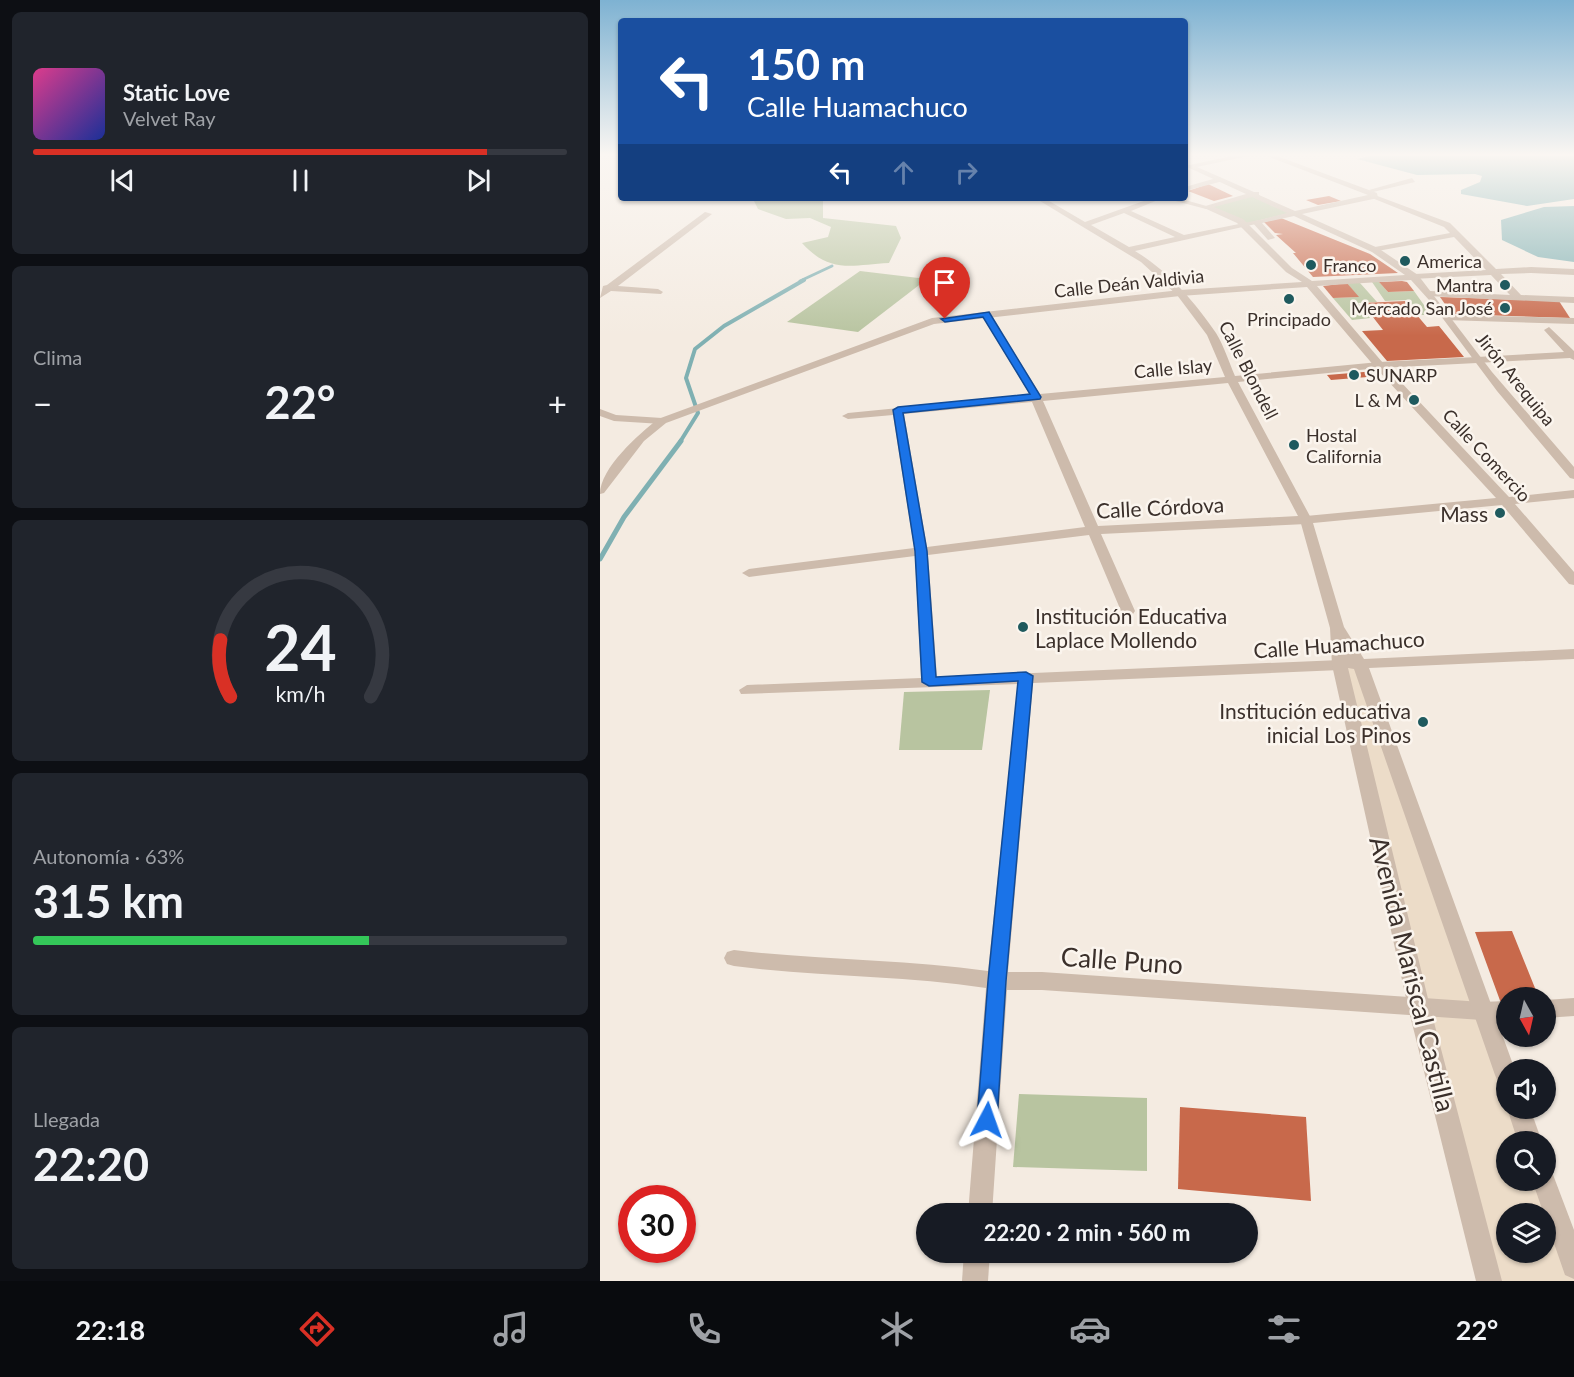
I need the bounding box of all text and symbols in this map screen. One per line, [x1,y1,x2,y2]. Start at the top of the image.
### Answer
text: 150 m [747,39,865,89]
icon: left [648,42,726,120]
text: Static Love [123,79,230,106]
text: Calle Huamachuco [747,90,968,123]
text: Velvet Ray [123,106,216,130]
icon: left [824,156,857,189]
icon: ahead [887,156,920,189]
icon: right [950,156,983,189]
icon: previous [106,164,139,197]
icon: pause [284,164,317,197]
icon: next [462,164,495,197]
place label: America [1417,250,1482,272]
place label: Franco [1323,254,1376,276]
marker: America [1398,254,1412,268]
pin [919,257,970,319]
marker: Franco [1304,258,1318,272]
street label: Calle Deán Valdivia [1053,264,1205,302]
icon: arrive [928,266,961,299]
place label: Mantra [1436,274,1493,296]
marker: Mantra [1498,278,1512,292]
marker: Principado [1282,292,1296,306]
place label: Mercado San José [1351,297,1493,319]
marker: Mercado San José [1498,301,1512,315]
place label: Principado [1247,308,1331,330]
street label: Calle Blondell [1215,317,1283,423]
street label: Jirón Arequipa [1472,328,1560,430]
text: Clima [33,345,82,369]
street label: Calle Islay [1133,354,1214,382]
place label: SUNARP [1366,364,1437,386]
marker: SUNARP [1347,368,1361,382]
text: 22° [265,375,335,429]
text: − [33,383,52,423]
text: + [548,383,567,423]
place label: L & M [1355,389,1402,411]
marker: L & M [1407,393,1421,407]
street label: Calle Comercio [1438,404,1536,506]
place label: Hostal California [1306,424,1382,467]
marker: Hostal California [1287,438,1301,452]
street label: Calle Córdova [1095,491,1225,523]
place label: Mass [1440,501,1488,526]
marker: Mass [1493,506,1507,520]
place label: Institución Educativa Laplace Mollendo [1035,603,1227,652]
text: 24 [264,610,336,685]
marker: Institución Educativa Laplace Mollendo [1016,620,1030,634]
street label: Calle Huamachuco [1252,626,1426,662]
text: km/h [275,682,325,708]
place label: Institución educativa inicial Los Pinos [1219,698,1411,747]
marker: Institución educativa inicial Los Pinos [1416,715,1430,729]
street label: Avenida Mariscal Castilla [1363,833,1463,1115]
text: Autonomía · 63% [33,844,184,868]
text: 315 km [33,874,184,928]
street label: Calle Puno [1060,940,1184,980]
north arrow [1496,987,1556,1047]
map controls [1496,987,1556,1263]
button: sound [1496,1059,1556,1119]
position arrow [955,1088,1019,1152]
text: Llegada [33,1107,100,1131]
button: search [1496,1131,1556,1191]
text: 22:20 [33,1137,149,1191]
speed limit sign: 30 [618,1185,696,1263]
button: layers [1496,1203,1556,1263]
text: 22:20 · 2 min · 560 m [984,1219,1190,1246]
icon: directions [296,1308,338,1350]
icon: music [490,1308,532,1350]
icon: phone [683,1308,725,1350]
icon: climate [876,1308,918,1350]
icon: car [1069,1308,1111,1350]
icon: filters [1263,1308,1305,1350]
text: 22:18 [76,1313,145,1346]
text: 22° [1456,1313,1498,1346]

